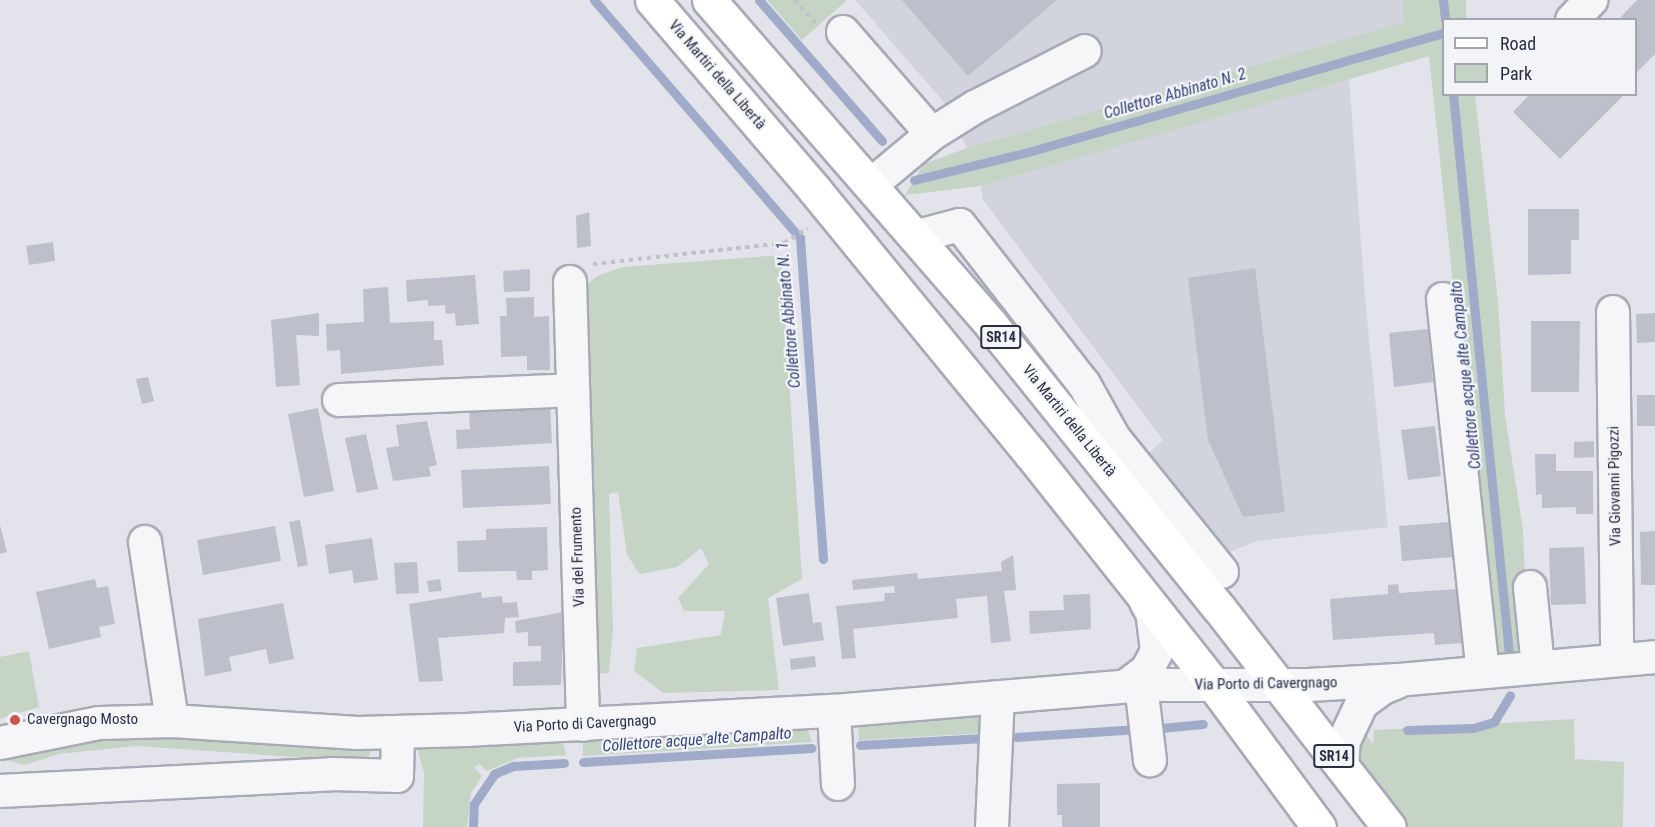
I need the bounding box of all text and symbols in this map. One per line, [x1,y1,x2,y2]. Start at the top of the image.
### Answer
street label: Via Martiri della Libertà [665,17,769,133]
legend [1442,18,1637,96]
text: Road [1500,33,1536,54]
text: Park [1500,63,1532,84]
water label: Collettore Abbinato N. 2 [1102,65,1248,123]
water label: Collettore Abbinato N. 1 [773,241,805,389]
water label: Collettore acque alte Campalto [1447,280,1485,470]
road number: SR14 [980,326,1022,348]
street label: Via Martiri della Libertà [1018,361,1120,481]
street label: Via Giovanni Pigozzi [1605,426,1625,546]
street label: Via del Frumento [567,507,589,607]
street label: Via Porto di Cavergnago [1194,674,1338,694]
place label: Cavergnago Mosto [27,711,138,729]
street label: Via Porto di Cavergnago [513,711,657,737]
marker: Cavergnago Mosto [8,713,22,727]
water label: Collettore acque alte Campalto [602,724,792,756]
road number: SR14 [1313,745,1355,767]

